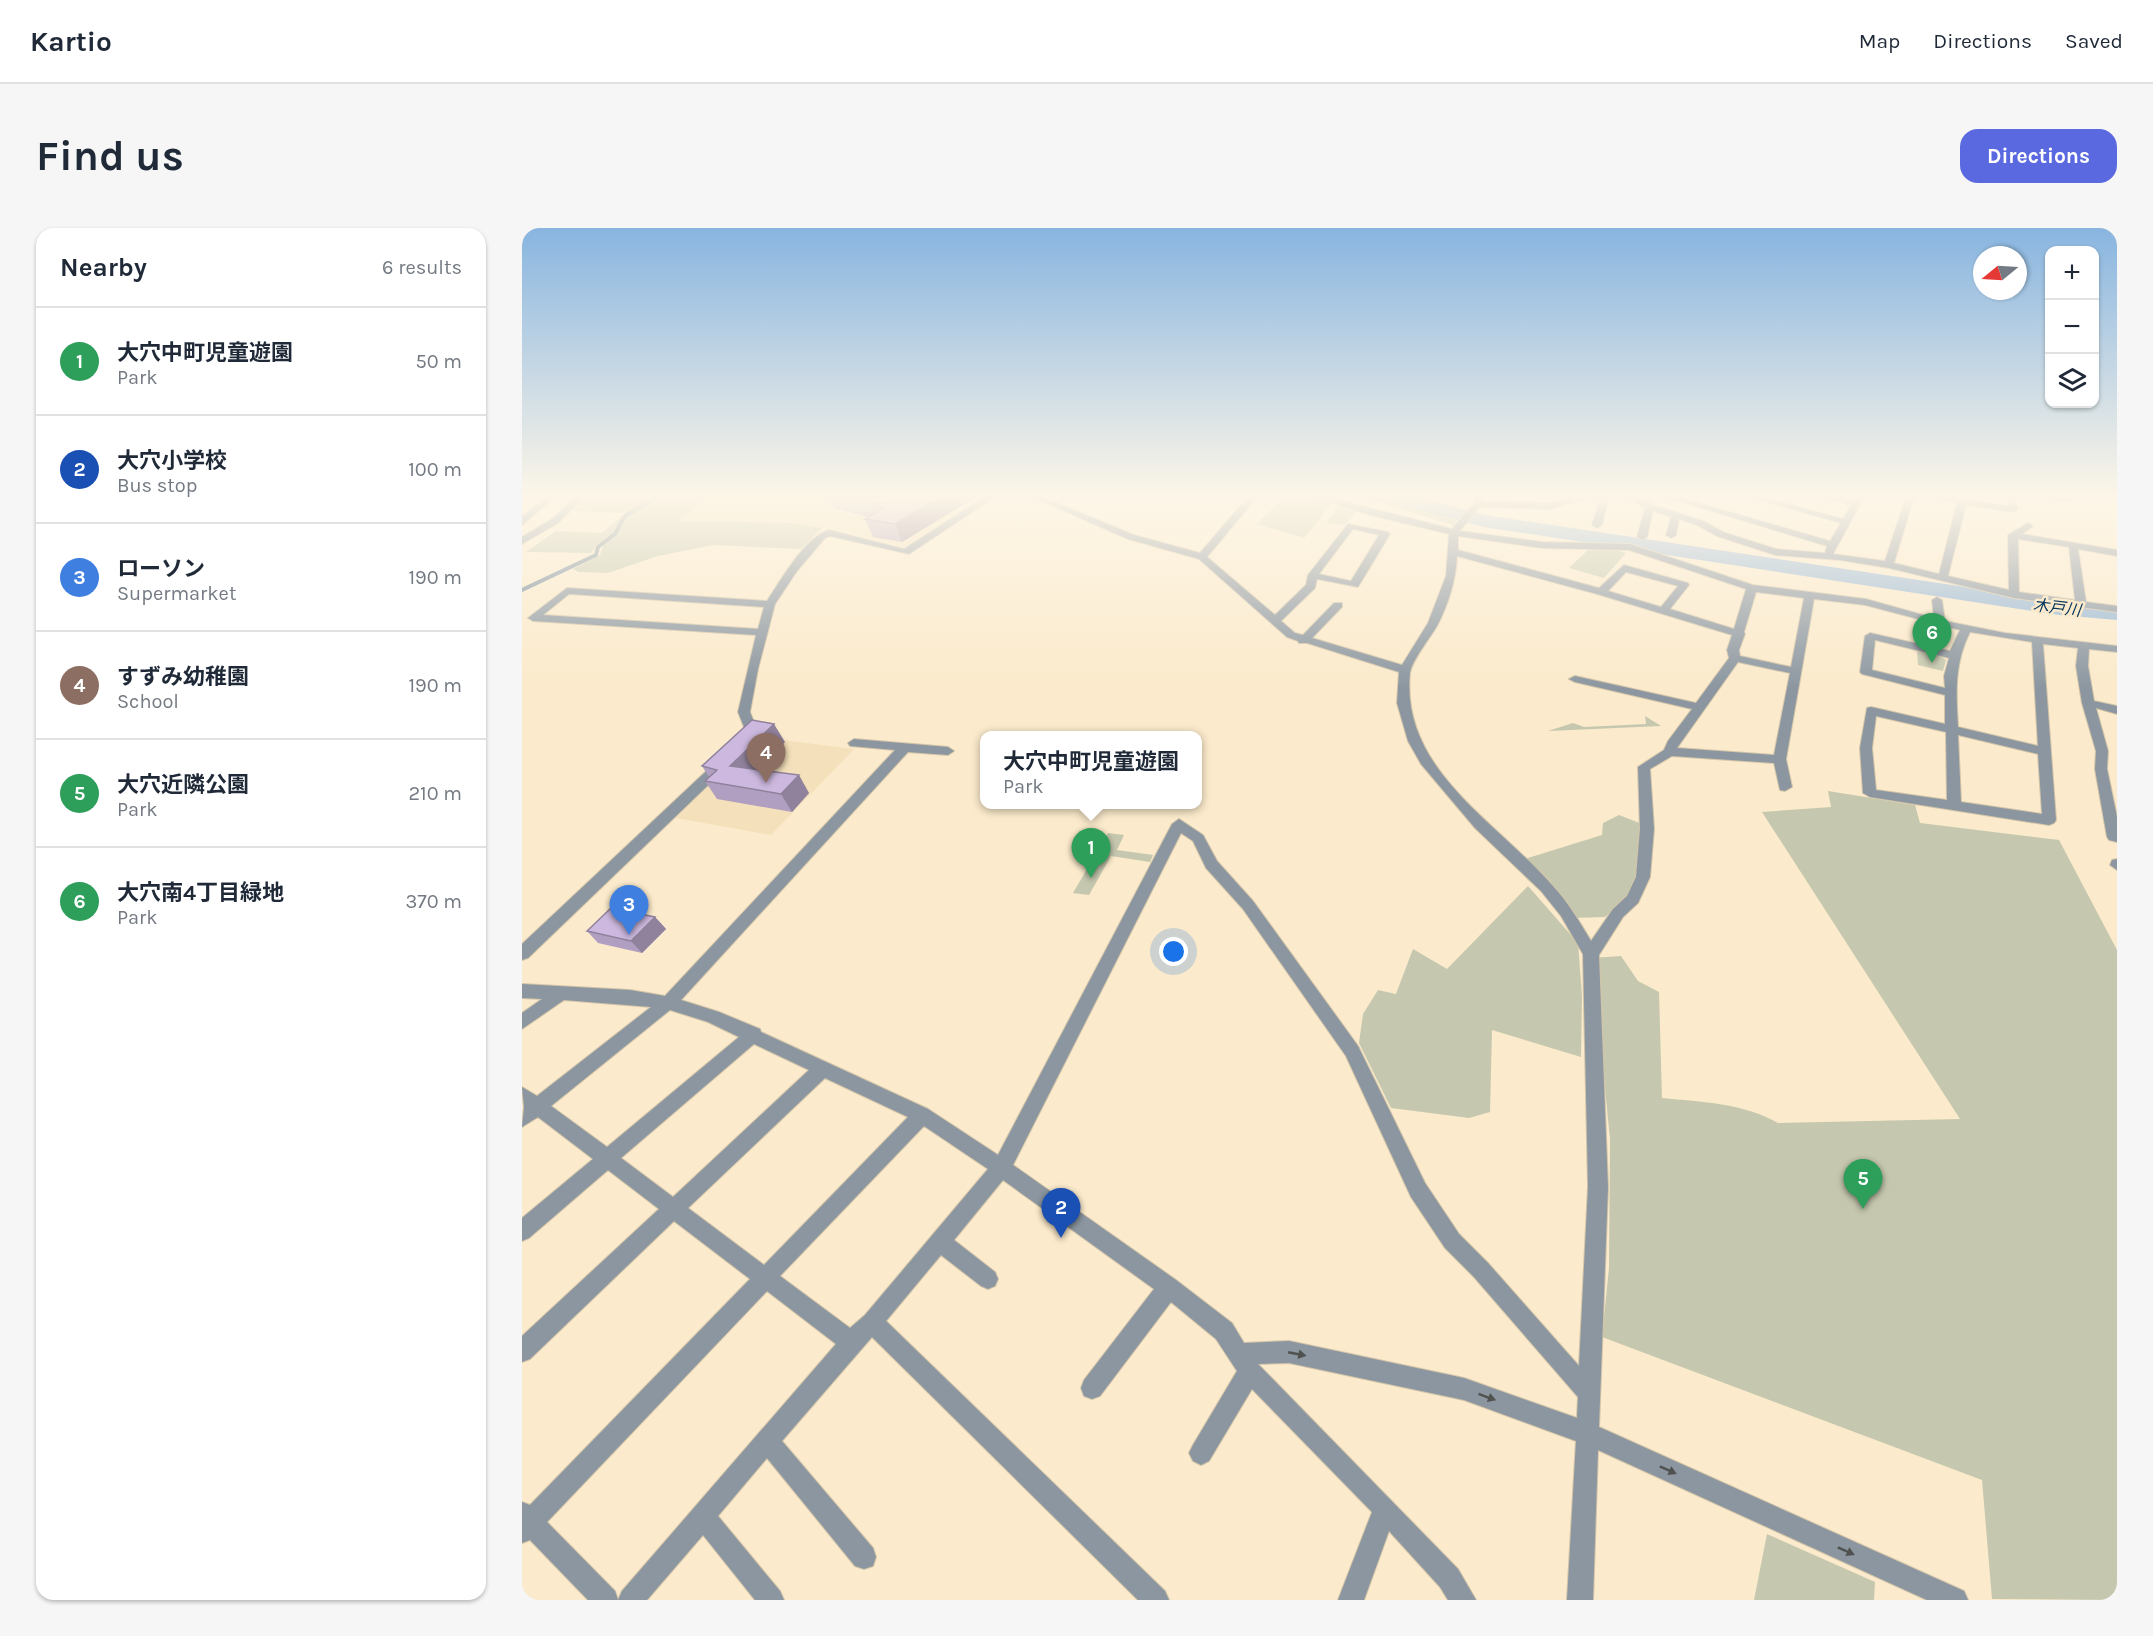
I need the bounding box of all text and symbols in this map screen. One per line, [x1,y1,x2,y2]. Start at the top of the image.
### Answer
text: Kartio [30,25,112,58]
text: Map [1859,29,1900,53]
text: Directions [1933,29,2032,53]
text: Saved [2065,29,2123,53]
button: Directions [1960,129,2117,183]
text: Find us [36,131,184,181]
north arrow [1973,246,2027,300]
map controls [2045,246,2099,408]
button: + [2045,246,2099,300]
text: Nearby [60,252,147,283]
text: 6 results [382,256,462,279]
button: − [2045,300,2099,354]
text: 大穴中町児童遊園 [117,340,293,366]
text: 1 [76,350,83,373]
text: 50 m [415,350,462,373]
button: layers [2045,354,2099,408]
text: Park [117,366,158,389]
text: 大穴小学校 [117,448,227,474]
text: 2 [73,458,86,481]
text: 100 m [408,458,462,481]
text: Bus stop [117,474,197,497]
text: ローソン [117,556,205,582]
text: 3 [73,566,86,589]
text: 190 m [408,566,462,589]
text: Supermarket [117,582,236,605]
water label: 木戸川 [2032,595,2084,620]
pin: 6 [1912,614,1952,663]
text: すずみ幼稚園 [117,664,249,690]
text: 4 [74,674,85,697]
text: 190 m [408,674,462,697]
text: School [117,690,179,713]
popup [980,731,1202,809]
pin: 4 [746,734,786,783]
text: 大穴中町児童遊園 [1003,749,1179,775]
text: 大穴近隣公園 [117,772,249,798]
text: Park [1003,775,1044,798]
text: 5 [74,782,85,805]
text: 210 m [408,782,462,805]
text: Park [117,798,158,821]
pin: 1 [1072,828,1110,878]
text: 大穴南4丁目緑地 [117,880,284,906]
pin: 3 [610,886,648,935]
text: 6 [73,890,86,913]
text: 370 m [405,890,462,913]
text: Park [117,906,158,929]
your location [1159,937,1188,966]
pin: 5 [1844,1160,1882,1209]
pin: 2 [1042,1188,1080,1238]
one-way arrow [1288,1350,1307,1359]
one-way arrow [1478,1393,1496,1403]
one-way arrow [1659,1466,1677,1475]
one-way arrow [1837,1546,1854,1555]

